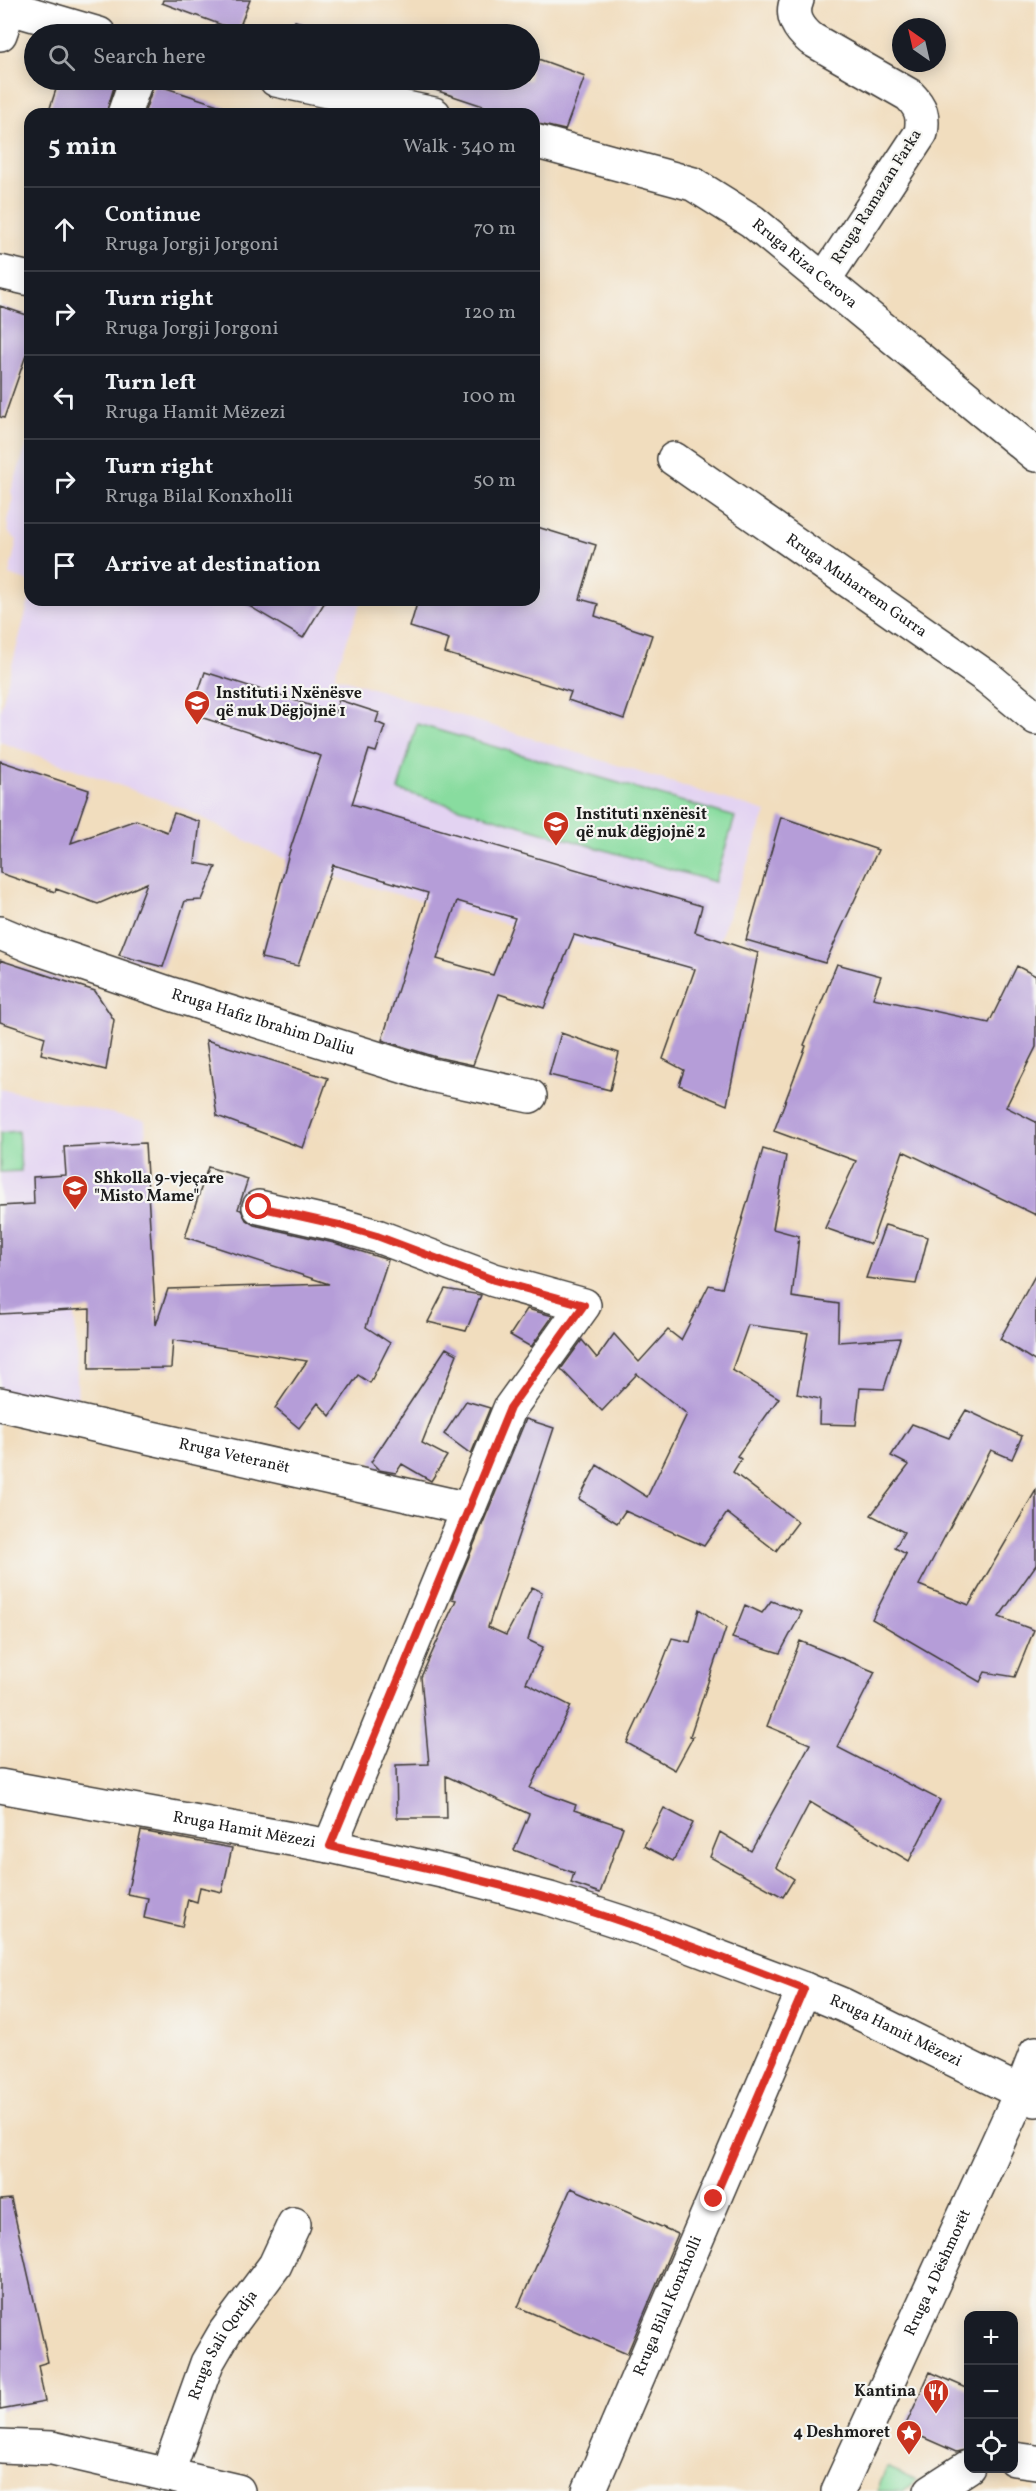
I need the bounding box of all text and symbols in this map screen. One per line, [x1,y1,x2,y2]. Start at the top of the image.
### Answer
north arrow [892,18,946,72]
search box [24,24,540,90]
icon: search [45,41,78,74]
text: Search here [93,42,206,73]
street label: Rruga Ramazan Farka [827,125,927,269]
text: 5 min [48,129,117,165]
text: Walk · 340 m [403,133,516,161]
text: Continue [105,200,201,231]
icon: ahead [48,213,81,246]
street label: Rruga Riza Cerova [747,214,862,314]
text: 70 m [473,215,516,243]
text: Rruga Jorgji Jorgoni [105,231,278,259]
text: Turn right [105,284,213,315]
icon: right [48,297,81,330]
text: 120 m [464,299,516,327]
text: Rruga Jorgji Jorgoni [105,315,278,343]
text: Turn left [105,368,196,399]
icon: left [48,381,81,414]
text: 100 m [462,383,516,411]
text: Rruga Hamit Mëzezi [105,399,286,427]
text: Turn right [105,452,213,483]
icon: right [48,465,81,498]
text: 50 m [473,467,516,495]
text: Rruga Bilal Konxholli [105,483,293,511]
street label: Rruga Muharrem Gurra [781,529,931,643]
icon: arrive [48,549,81,582]
text: Arrive at destination [105,550,321,581]
place label: Instituti i Nxënësve që nuk Dëgjojnë 1 [216,683,362,723]
school or university icon: Instituti i Nxënësve që nuk Dëgjojnë 1 [182,688,212,726]
place label: Instituti nxënësit që nuk dëgjojnë 2 [576,804,707,844]
school or university icon: Instituti nxënësit që nuk dëgjojnë 2 [541,809,571,847]
street label: Rruga Hafiz Ibrahim Dalliu [168,984,358,1062]
place label: Shkolla 9-vjeçare "Misto Mame" [94,1168,224,1208]
school or university icon: Shkolla 9-vjeçare "Misto Mame" [60,1173,90,1211]
route start [245,1193,271,1219]
street label: Rruga Veteranët [177,1433,292,1480]
street label: Rruga Hamit Mëzezi [171,1807,317,1854]
street label: Rruga Hamit Mëzezi [826,1990,965,2073]
route end [700,2185,726,2211]
street label: Rruga 4 Dëshmorët [899,2206,977,2340]
street label: Rruga Bilal Konxholli [628,2233,708,2380]
street label: Rruga Sali Qordja [184,2286,263,2403]
map controls [964,2311,1018,2473]
button: + [964,2311,1018,2365]
button: − [964,2365,1018,2419]
restaurant icon: Kantina [921,2377,951,2415]
place label: Kantina [854,2381,916,2403]
place icon: 4 Deshmoret [894,2418,924,2456]
button: locate [964,2419,1018,2473]
place label: 4 Deshmoret [793,2422,890,2444]

